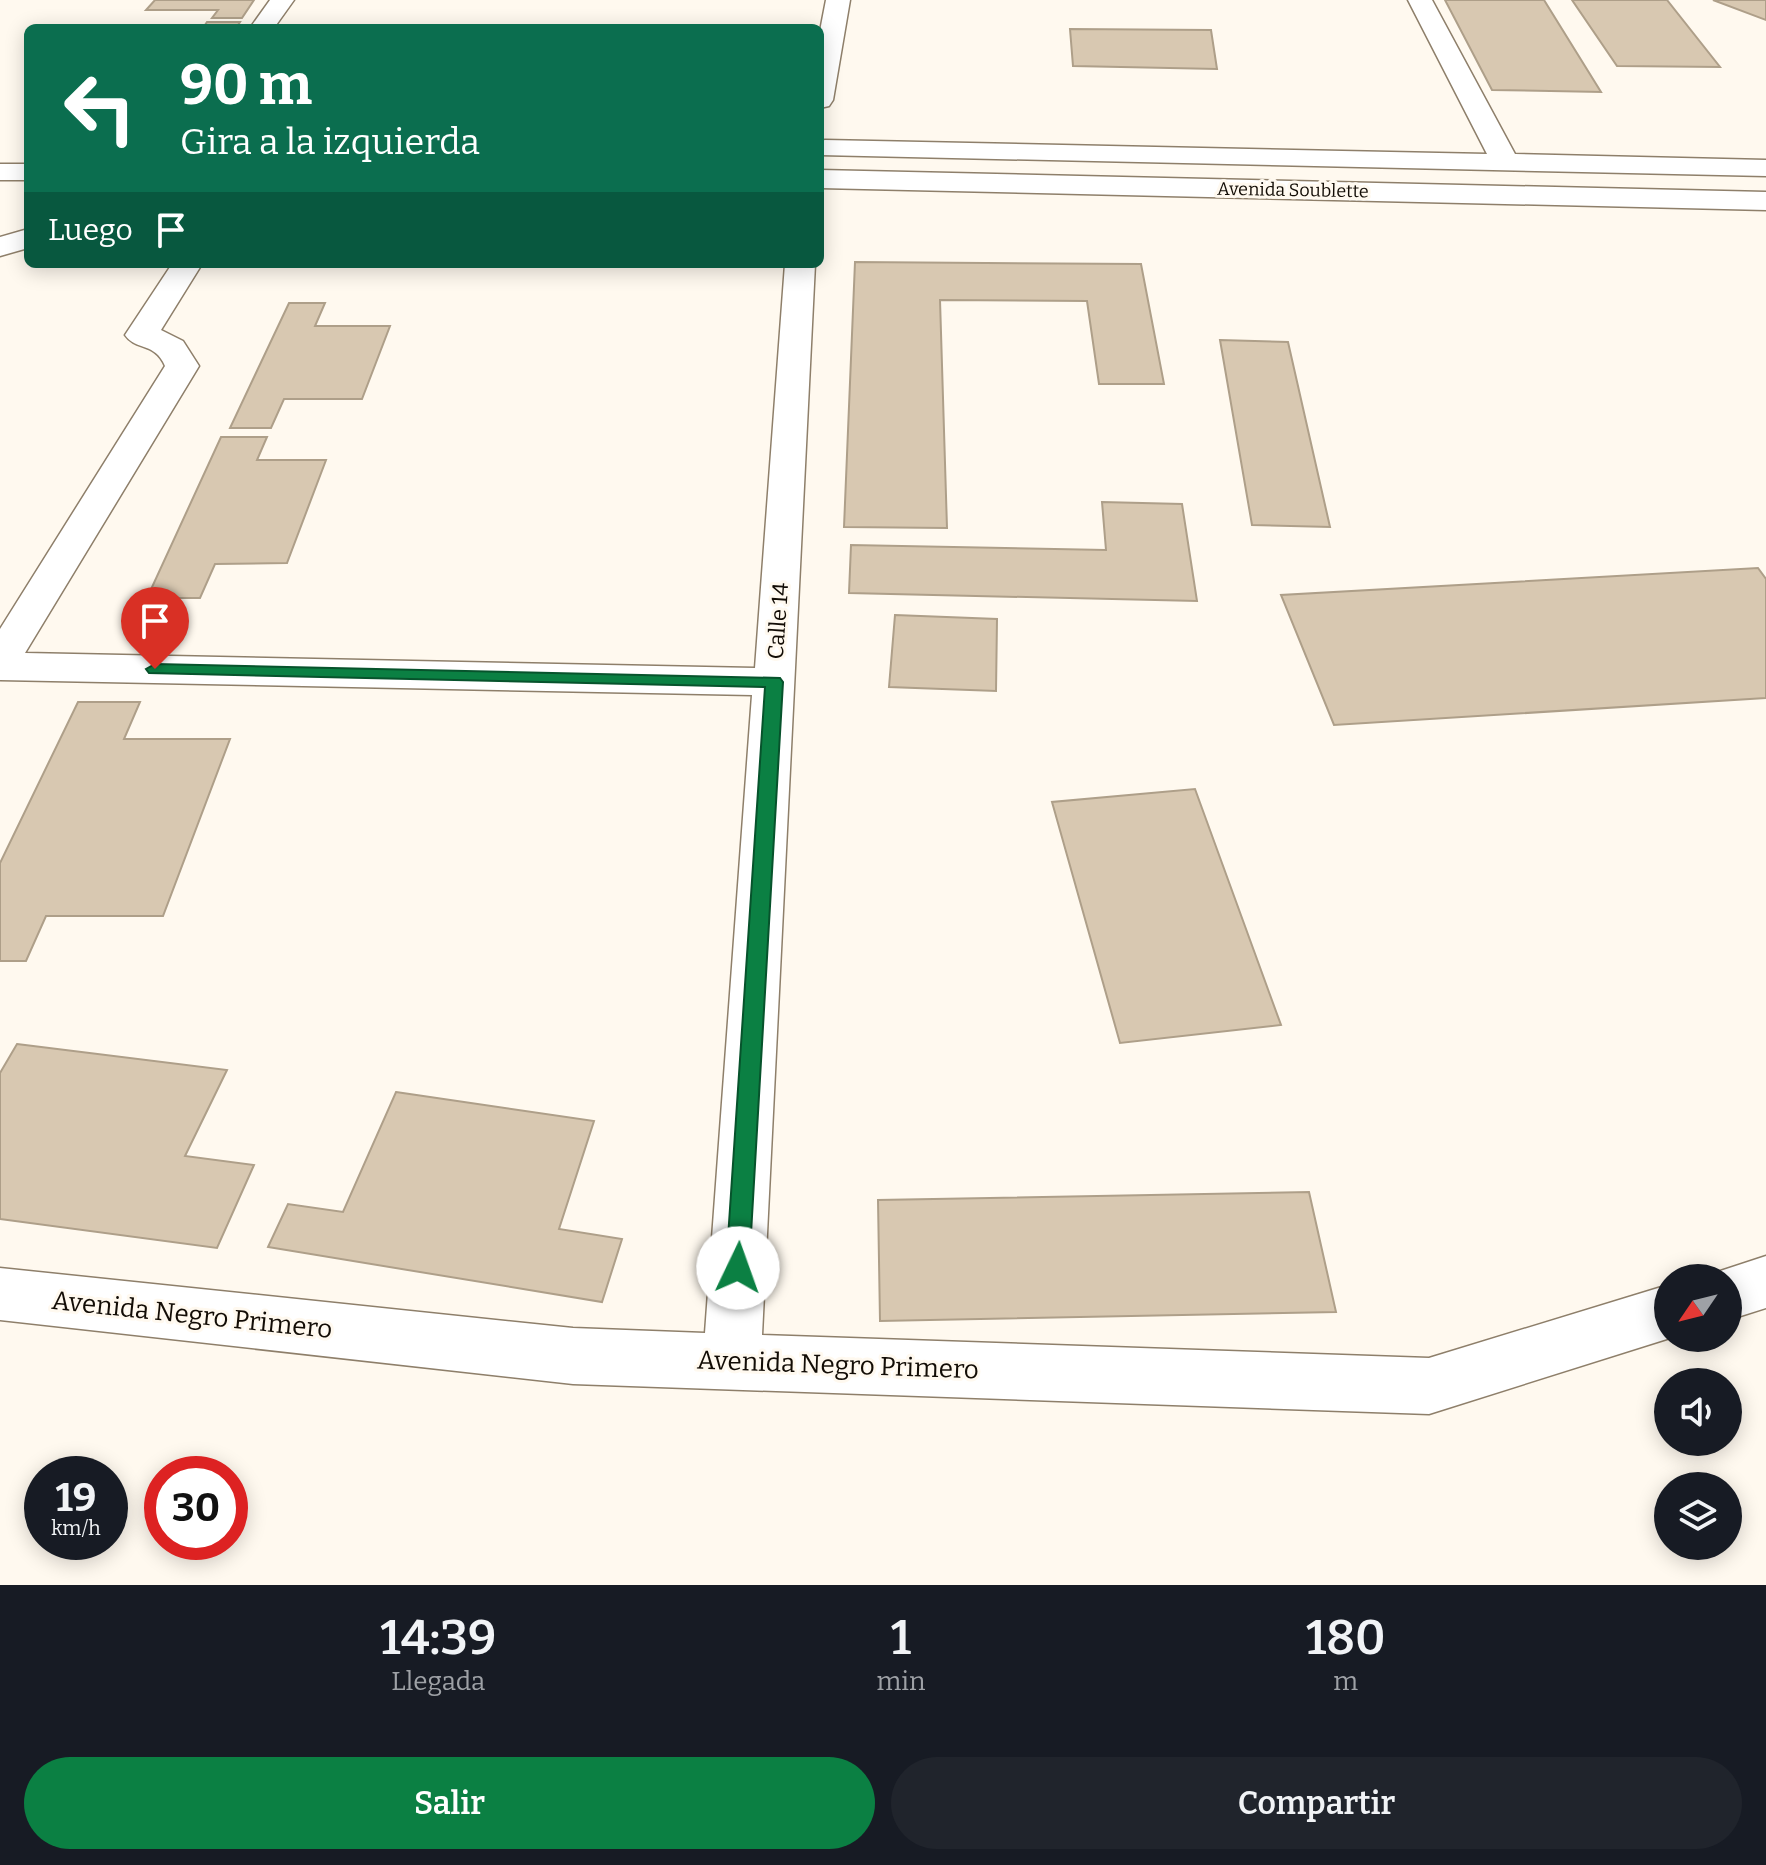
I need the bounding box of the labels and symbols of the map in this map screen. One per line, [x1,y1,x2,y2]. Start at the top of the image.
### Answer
street label: Avenida Soublette [1217,178,1369,202]
street label: Calle 14 [762,582,794,660]
pin [121,587,189,669]
position arrow [696,1226,780,1310]
north arrow [1654,1264,1742,1352]
street label: Avenida Negro Primero [50,1285,334,1345]
street label: Avenida Negro Primero [697,1345,979,1385]
speed limit sign: 30 [144,1456,248,1560]

